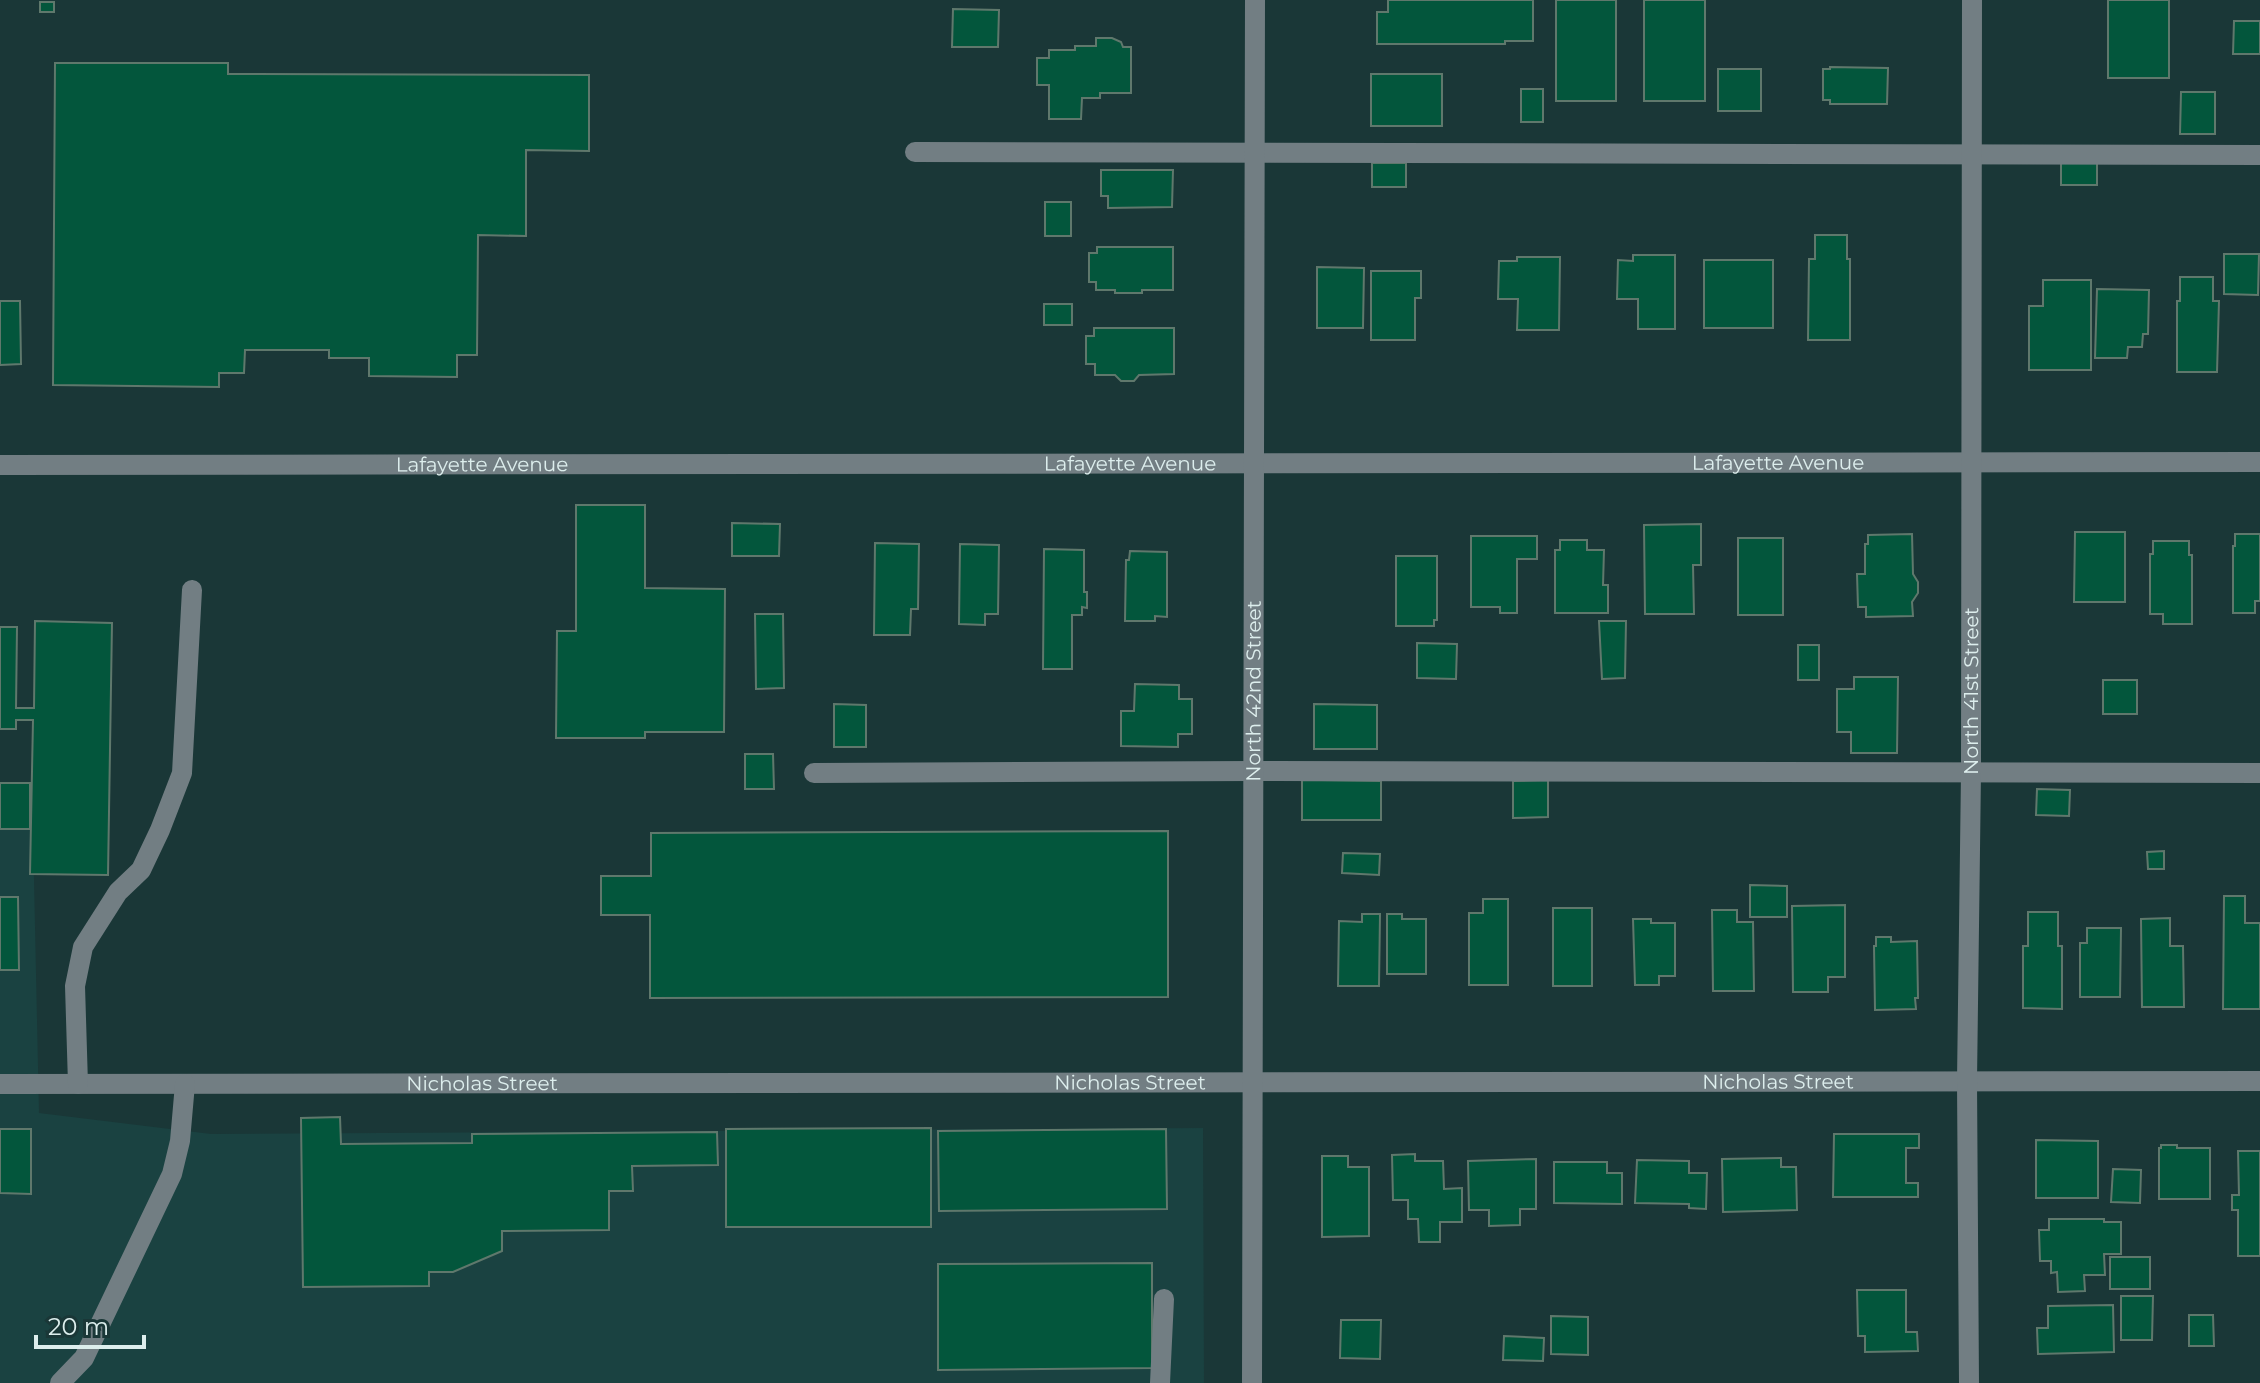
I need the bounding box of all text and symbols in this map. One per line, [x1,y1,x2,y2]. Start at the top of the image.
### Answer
street label: Lafayette Avenue [1044,451,1216,476]
street label: Lafayette Avenue [1692,451,1864,475]
street label: Lafayette Avenue [396,452,568,476]
street label: North 42nd Street [1241,600,1266,782]
street label: North 41st Street [1959,607,1983,775]
street label: Nicholas Street [1054,1070,1206,1095]
street label: Nicholas Street [1702,1070,1854,1094]
street label: Nicholas Street [406,1071,558,1095]
scale bar [36,1299,144,1349]
text: 20 m [48,1312,109,1341]

